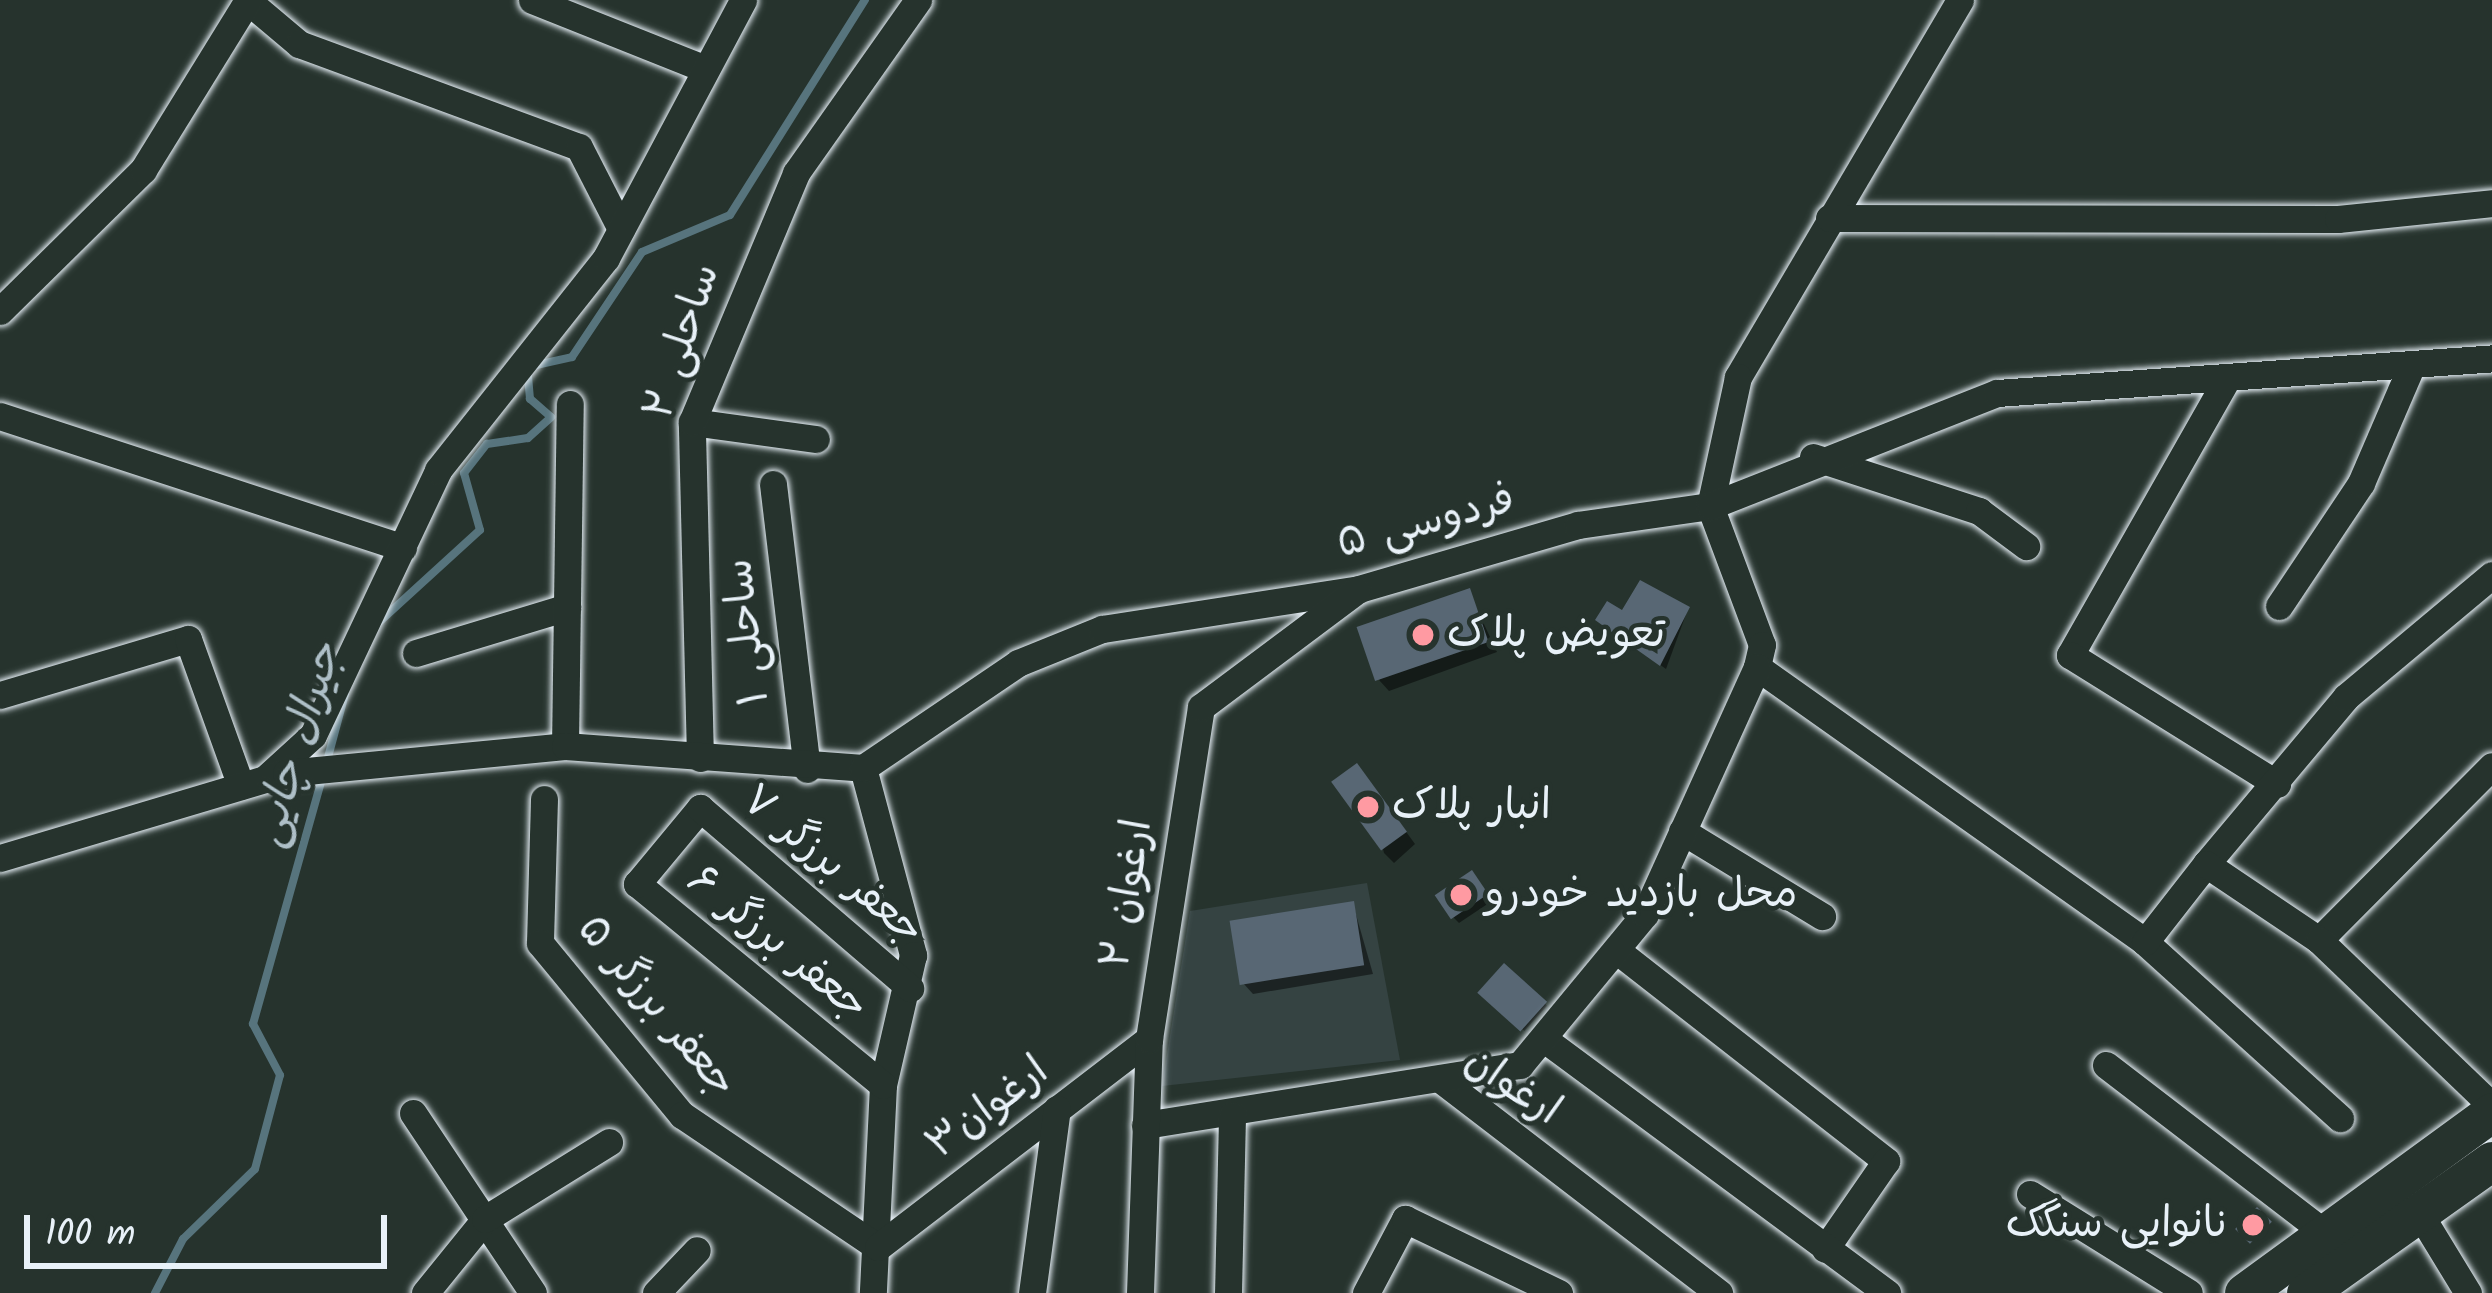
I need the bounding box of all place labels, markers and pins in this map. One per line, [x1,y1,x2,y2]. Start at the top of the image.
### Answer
place label: تعویض پلاک [1447,610,1665,660]
marker: تعویض پلاک [1410,622,1436,648]
place label: انبار پلاک [1392,782,1551,832]
marker: انبار پلاک [1355,794,1381,820]
place label: محل بازدید خودرو [1485,870,1798,920]
marker: محل بازدید خودرو [1448,882,1474,908]
place label: نانوایی سنگک [2006,1200,2229,1250]
marker: نانوایی سنگک [2240,1212,2266,1238]

